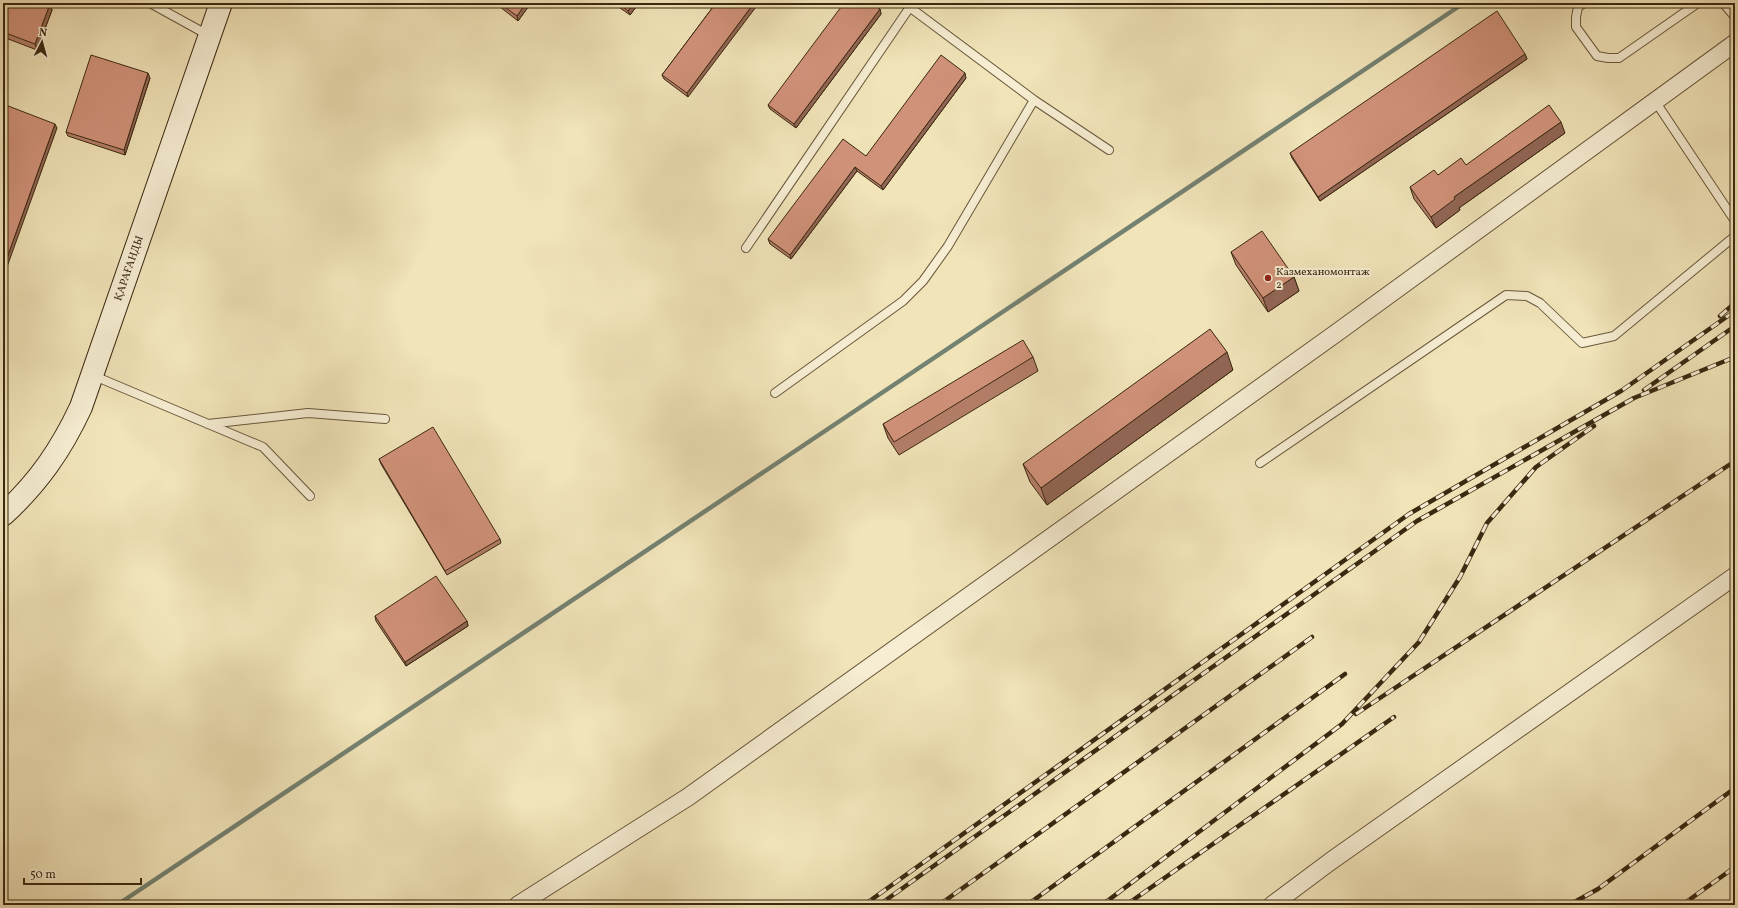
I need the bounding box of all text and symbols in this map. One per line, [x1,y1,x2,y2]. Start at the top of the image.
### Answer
north arrow [22,22,62,62]
text: N [38,26,48,41]
street label: ҚАРАҒАНДЫ [111,234,147,303]
place label: Казмеханомонтаж 2 [1276,265,1370,293]
marker: Казмеханомонтаж 2 [1263,273,1273,283]
scale bar [24,860,141,886]
text: 50 m [30,867,56,883]

